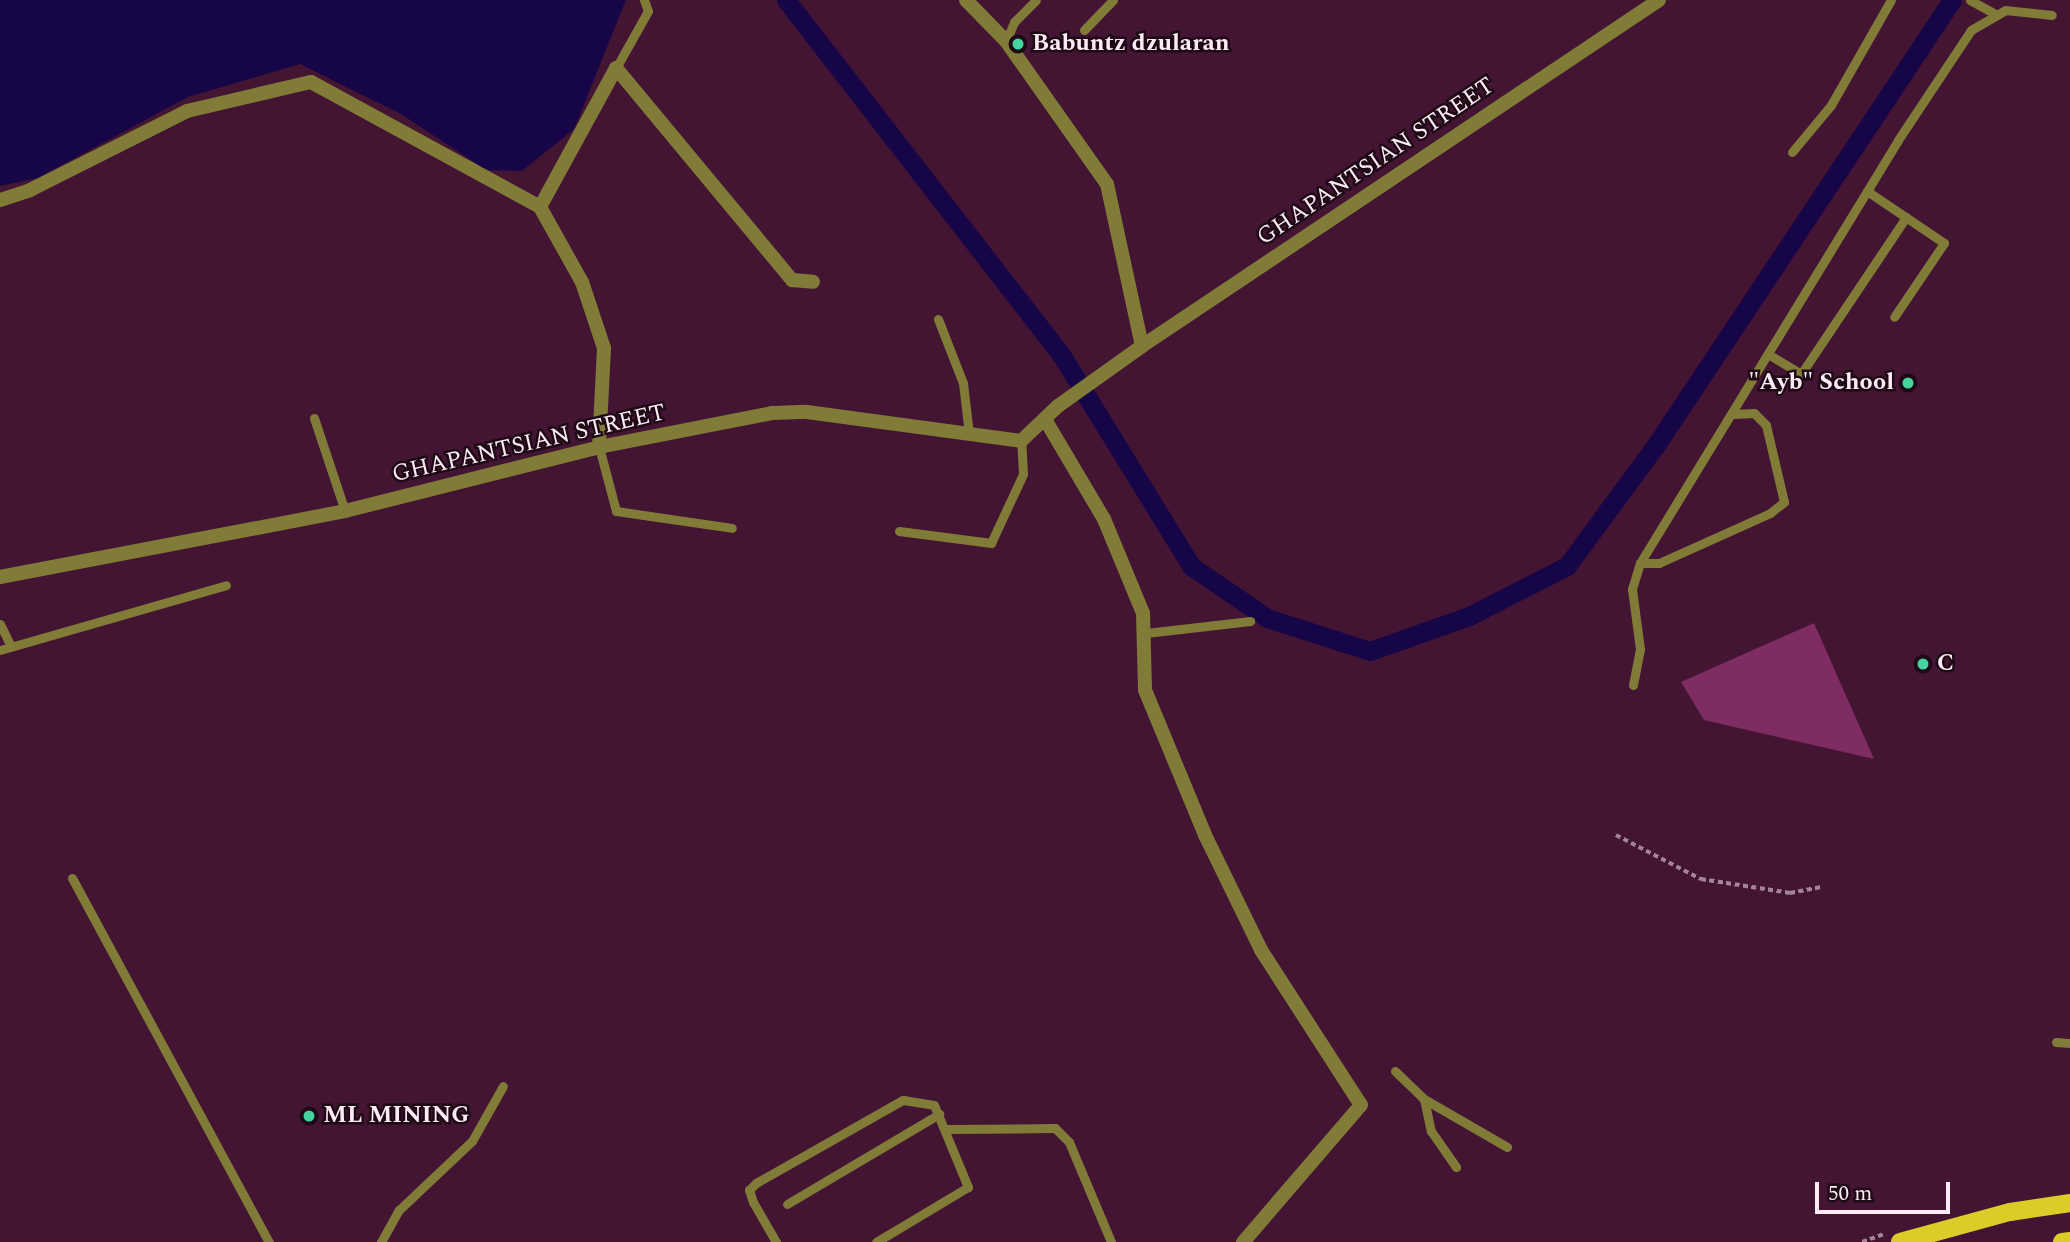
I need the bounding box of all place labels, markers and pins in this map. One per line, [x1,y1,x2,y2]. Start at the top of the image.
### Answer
place label: Babuntz dzularan [1032,30,1230,58]
marker: Babuntz dzularan [1010,36,1026,52]
place label: "Ayb" School [1748,369,1894,397]
marker: "Ayb" School [1900,375,1916,391]
place label: C [1937,650,1954,678]
marker: C [1915,656,1931,672]
place label: ML MINING [323,1102,469,1130]
marker: ML MINING [301,1108,317,1124]

